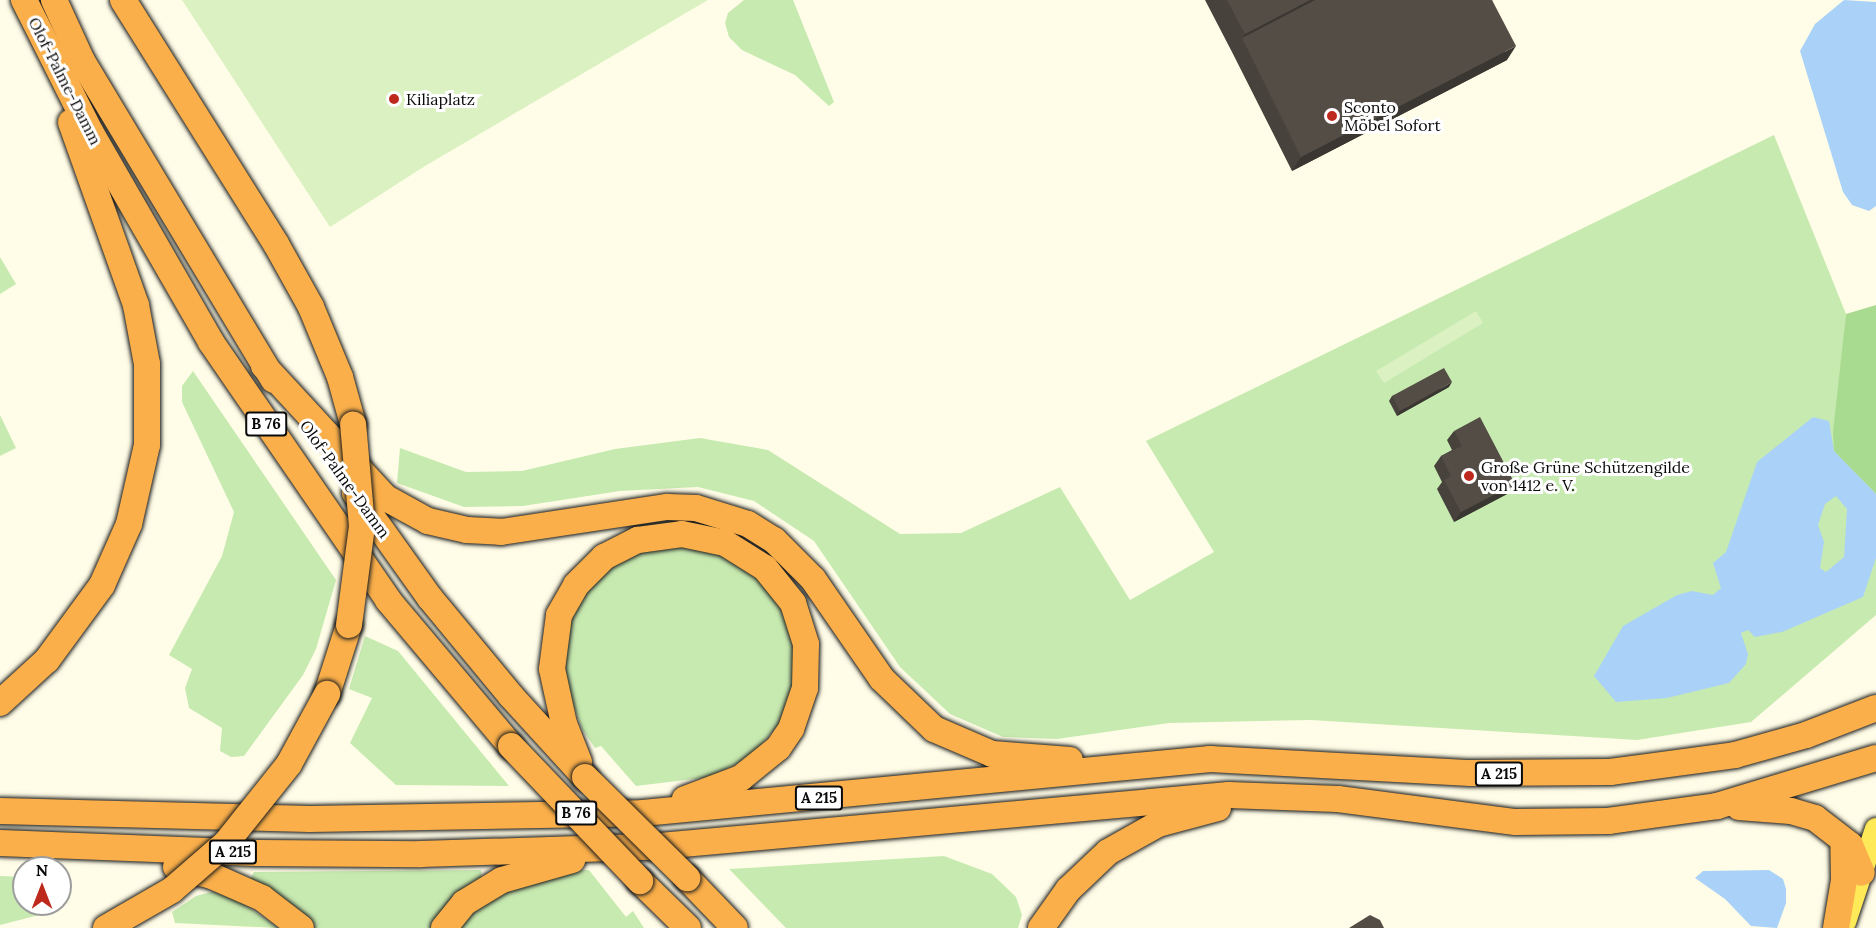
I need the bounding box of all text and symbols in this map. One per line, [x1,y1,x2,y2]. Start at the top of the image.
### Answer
street label: Olof-Palme-Damm [25,14,105,148]
place label: Kiliaplatz [406,89,475,109]
marker: Kiliaplatz [387,92,401,106]
place label: Sconto Möbel Sofort [1344,97,1441,135]
marker: Sconto Möbel Sofort [1325,109,1339,123]
road number: B 76 [245,412,287,436]
street label: Olof-Palme-Damm [296,416,394,542]
place label: Große Grüne Schützengilde von 1412 e. V. [1481,457,1690,495]
marker: Große Grüne Schützengilde von 1412 e. V. [1462,469,1476,483]
road number: A 215 [1474,762,1524,786]
road number: A 215 [794,786,844,810]
road number: B 76 [555,801,597,825]
road number: A 215 [208,840,258,864]
north arrow [12,856,72,916]
text: N [36,860,48,880]

